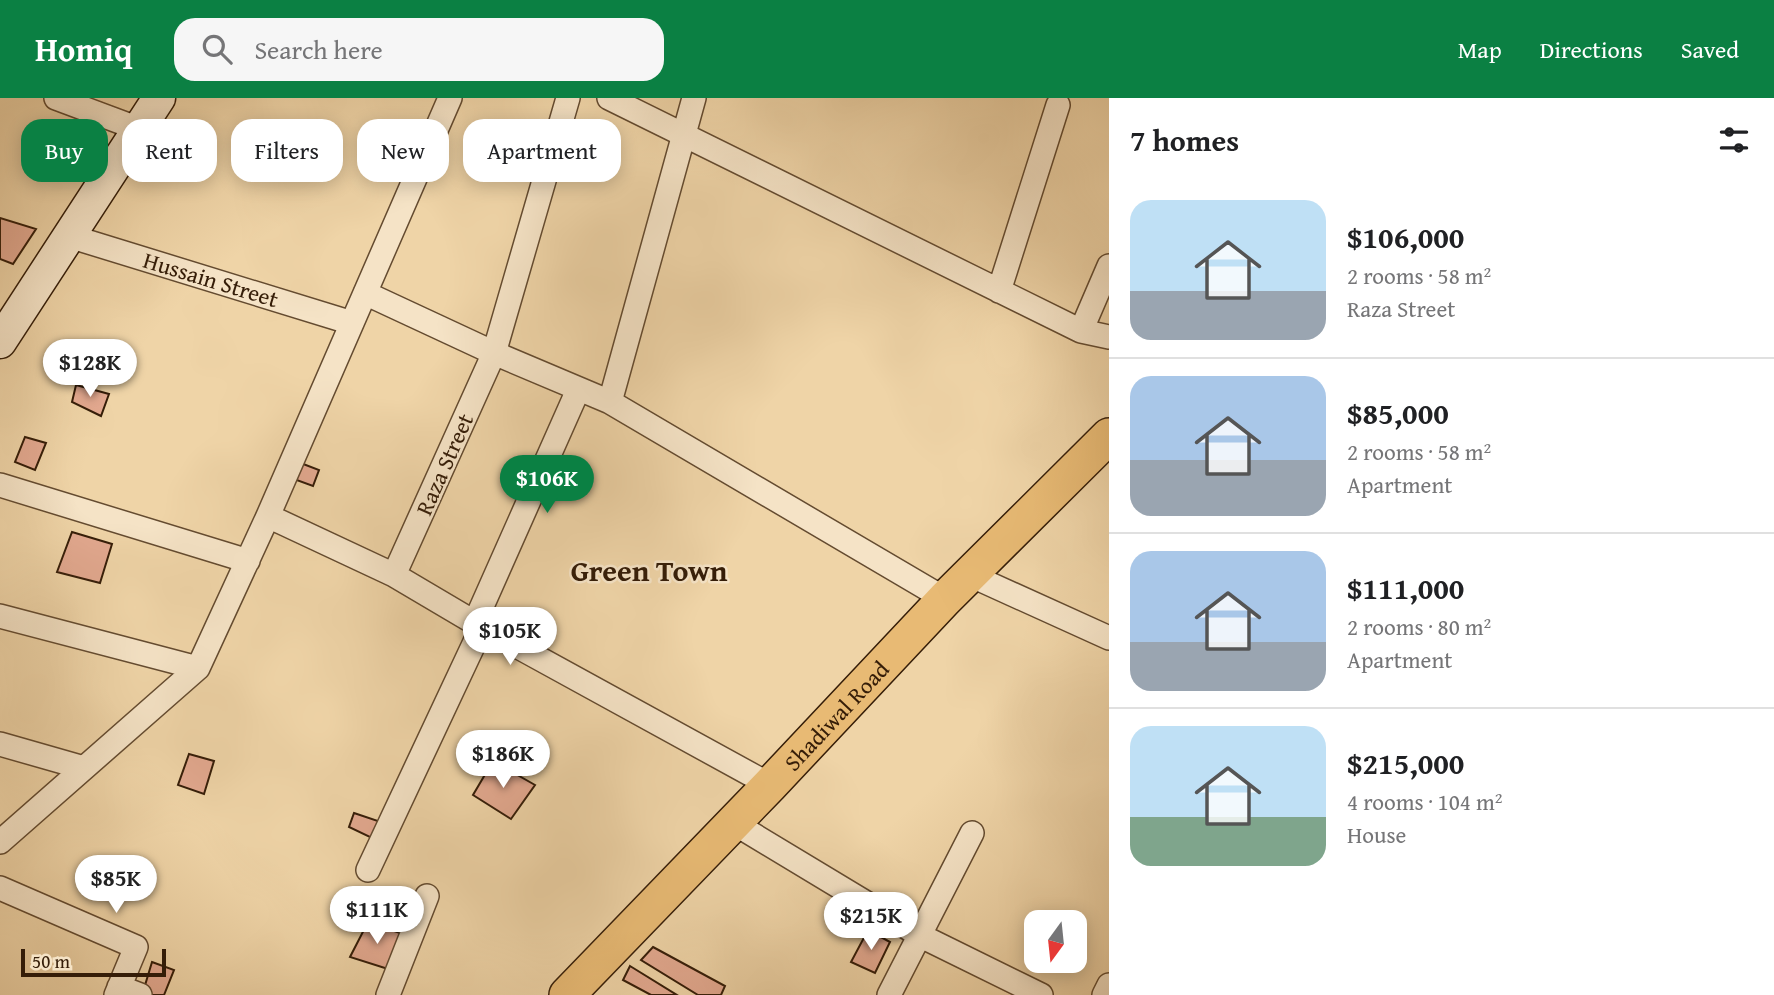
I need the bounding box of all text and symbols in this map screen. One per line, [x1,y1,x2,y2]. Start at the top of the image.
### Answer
search box [174,18,664,81]
text: Homiq [35,25,132,73]
icon: search [198,30,236,68]
text: Search here [254,30,383,69]
text: Map [1458,32,1502,67]
text: Directions [1540,32,1643,67]
text: Saved [1681,32,1739,67]
text: 7 homes [1130,118,1239,162]
chip: Buy [21,119,108,182]
chip: Rent [122,119,217,182]
chip: Filters [231,119,343,182]
chip: New [357,119,449,182]
chip: Apartment [463,119,621,182]
icon: filters [1715,121,1753,159]
text: $106,000 [1347,215,1464,259]
icon: home [1186,228,1270,312]
street label: Hussain Street [139,243,283,315]
text: 2 rooms · 58 m² [1347,259,1491,292]
text: Raza Street [1347,292,1455,325]
pin: $128K [41,340,139,399]
text: $128K [59,345,121,378]
text: $85,000 [1347,391,1449,435]
icon: home [1186,404,1270,488]
street label: Raza Street [407,408,481,520]
text: 2 rooms · 58 m² [1347,435,1491,468]
pin: $106K [498,456,596,515]
text: $106K [516,461,578,494]
text: Apartment [1347,468,1452,501]
district label: Green Town [571,548,728,592]
text: $111,000 [1347,566,1464,610]
icon: home [1186,579,1270,663]
pin: $105K [461,608,559,667]
text: 2 rooms · 80 m² [1347,610,1491,643]
text: $105K [479,613,541,646]
text: Apartment [1347,643,1452,676]
street label: Shadiwal Road [776,652,896,778]
pin: $186K [454,730,552,790]
text: $186K [472,736,534,769]
text: $215,000 [1347,741,1464,785]
icon: home [1186,754,1270,838]
text: 4 rooms · 104 m² [1347,785,1502,818]
text: House [1347,818,1406,851]
pin: $85K [75,856,157,915]
text: $85K [91,861,141,894]
pin: $111K [328,886,426,946]
text: $111K [346,892,408,925]
pin: $215K [822,892,920,952]
text: $215K [840,898,902,931]
north arrow [1024,910,1087,973]
map controls [1024,910,1087,973]
scale bar [21,946,166,978]
text: 50 m [32,947,70,975]

